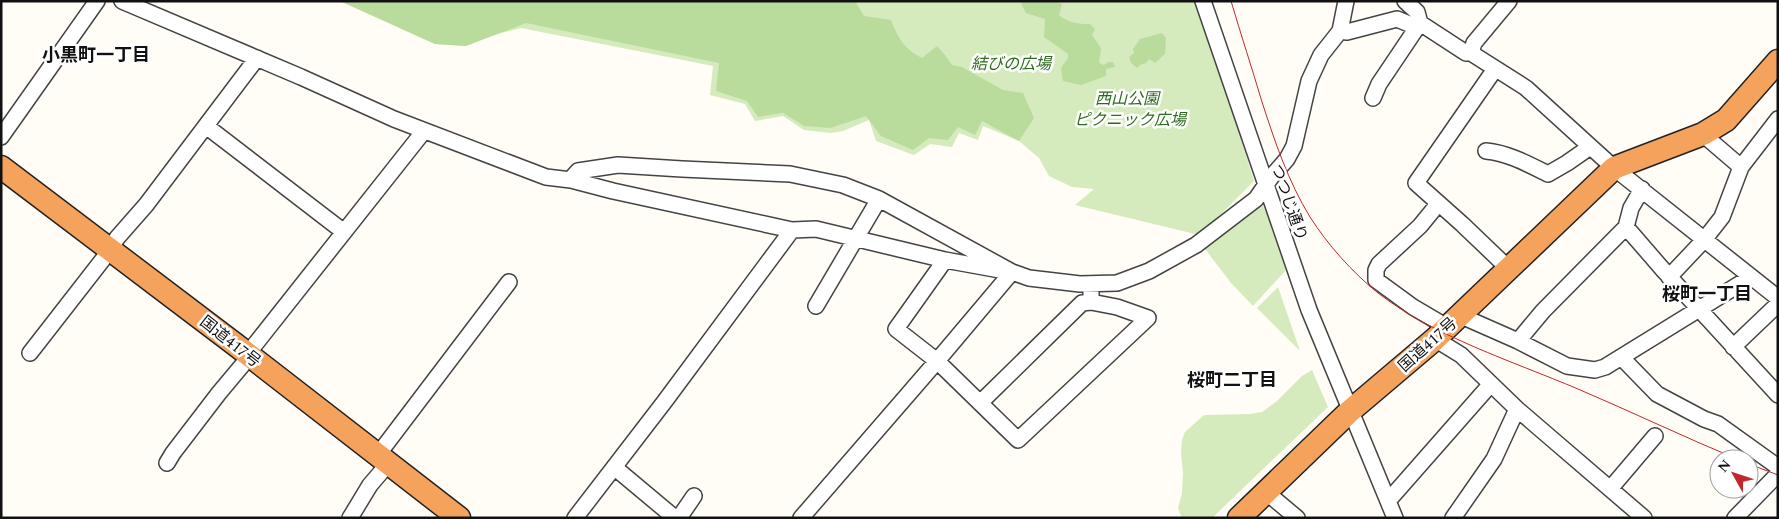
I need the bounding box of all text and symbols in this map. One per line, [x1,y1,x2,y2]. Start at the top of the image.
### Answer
district label: 小黒町一丁目 [42,42,150,69]
park label: 結びの広場 [971,52,1053,76]
park label: 西山公園 [1095,87,1161,111]
park label: ピクニック広場 [1074,108,1188,132]
street label: つつじ通り [1265,161,1313,244]
district label: 桜町一丁目 [1662,281,1752,308]
street label: 国道417号 [195,310,266,373]
street label: 国道417号 [1393,312,1462,378]
district label: 桜町二丁目 [1187,367,1277,394]
north arrow [1709,449,1759,499]
text: N [1713,455,1736,477]

